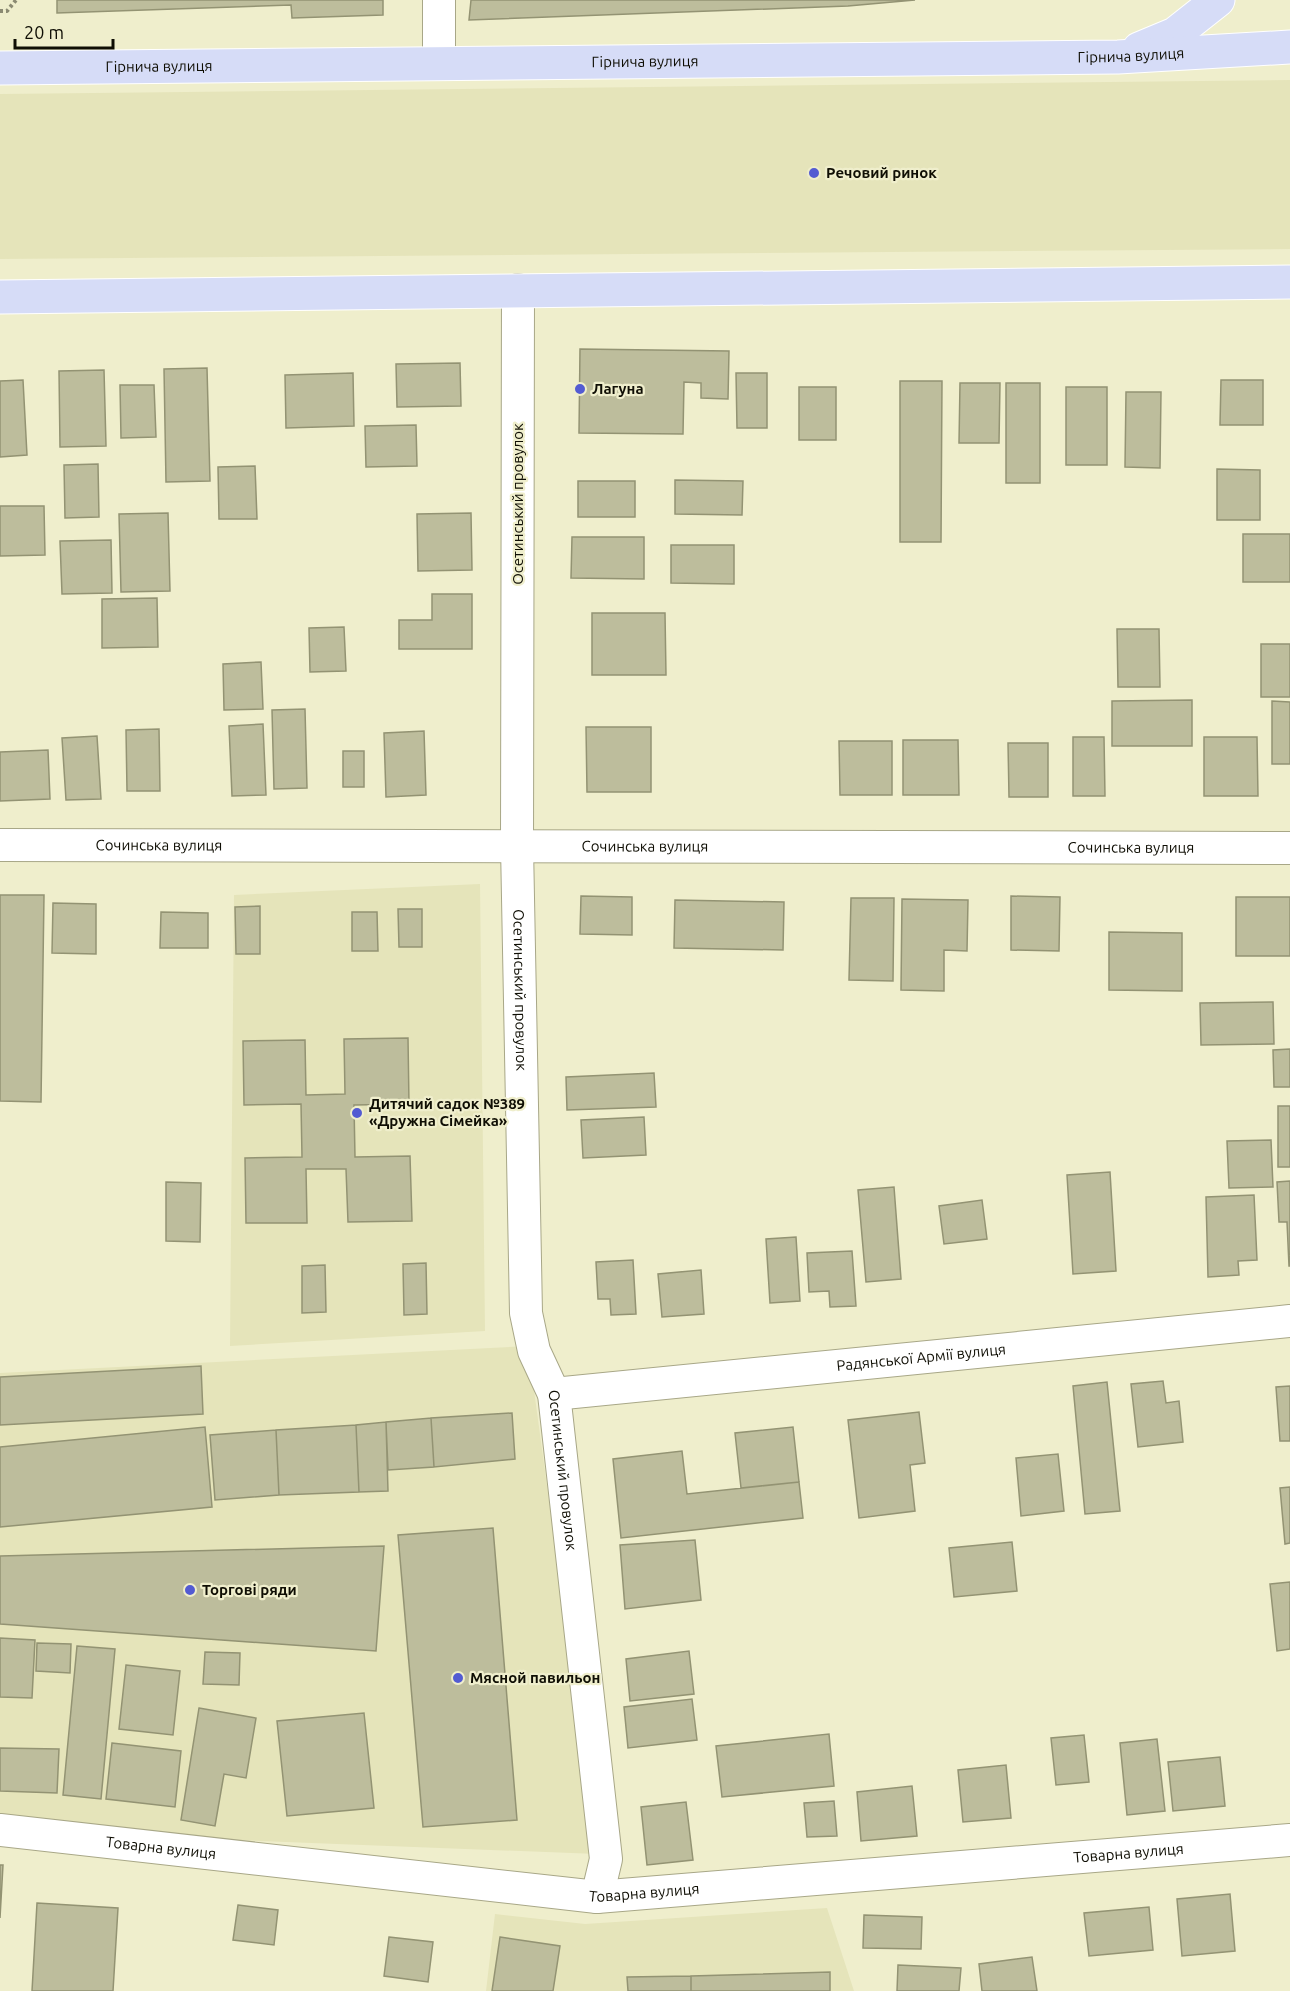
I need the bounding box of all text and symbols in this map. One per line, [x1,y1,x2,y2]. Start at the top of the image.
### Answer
scale bar [15,12,112,50]
text: 20 m [24,22,64,42]
street label: Гірнича вулиця [1077,44,1185,65]
street label: Гірнича вулиця [591,52,699,70]
street label: Гірнича вулиця [105,57,213,75]
place label: Речовий ринок [826,164,937,181]
marker: Речовий ринок [807,166,821,180]
place label: Лагуна [592,380,644,397]
marker: Лагуна [573,382,587,396]
street label: Осетинський провулок [509,423,526,585]
street label: Сочинська вулиця [96,836,222,854]
street label: Сочинська вулиця [582,837,708,855]
street label: Сочинська вулиця [1068,838,1194,856]
street label: Осетинський провулок [510,909,530,1071]
place label: Дитячий садок №389 «Дружна Сімейка» [369,1095,525,1129]
marker: Дитячий садок №389 «Дружна Сімейка» [350,1106,364,1120]
street label: Радянської Армії вулиця [836,1340,1007,1374]
street label: Осетинський провулок [546,1389,580,1552]
place label: Торгові ряди [202,1581,297,1598]
marker: Торгові ряди [183,1583,197,1597]
place label: Мясной павильон [470,1669,600,1686]
marker: Мясной павильон [451,1671,465,1685]
street label: Товарна вулиця [105,1833,217,1862]
street label: Товарна вулиця [1072,1840,1184,1866]
street label: Товарна вулиця [588,1880,700,1905]

